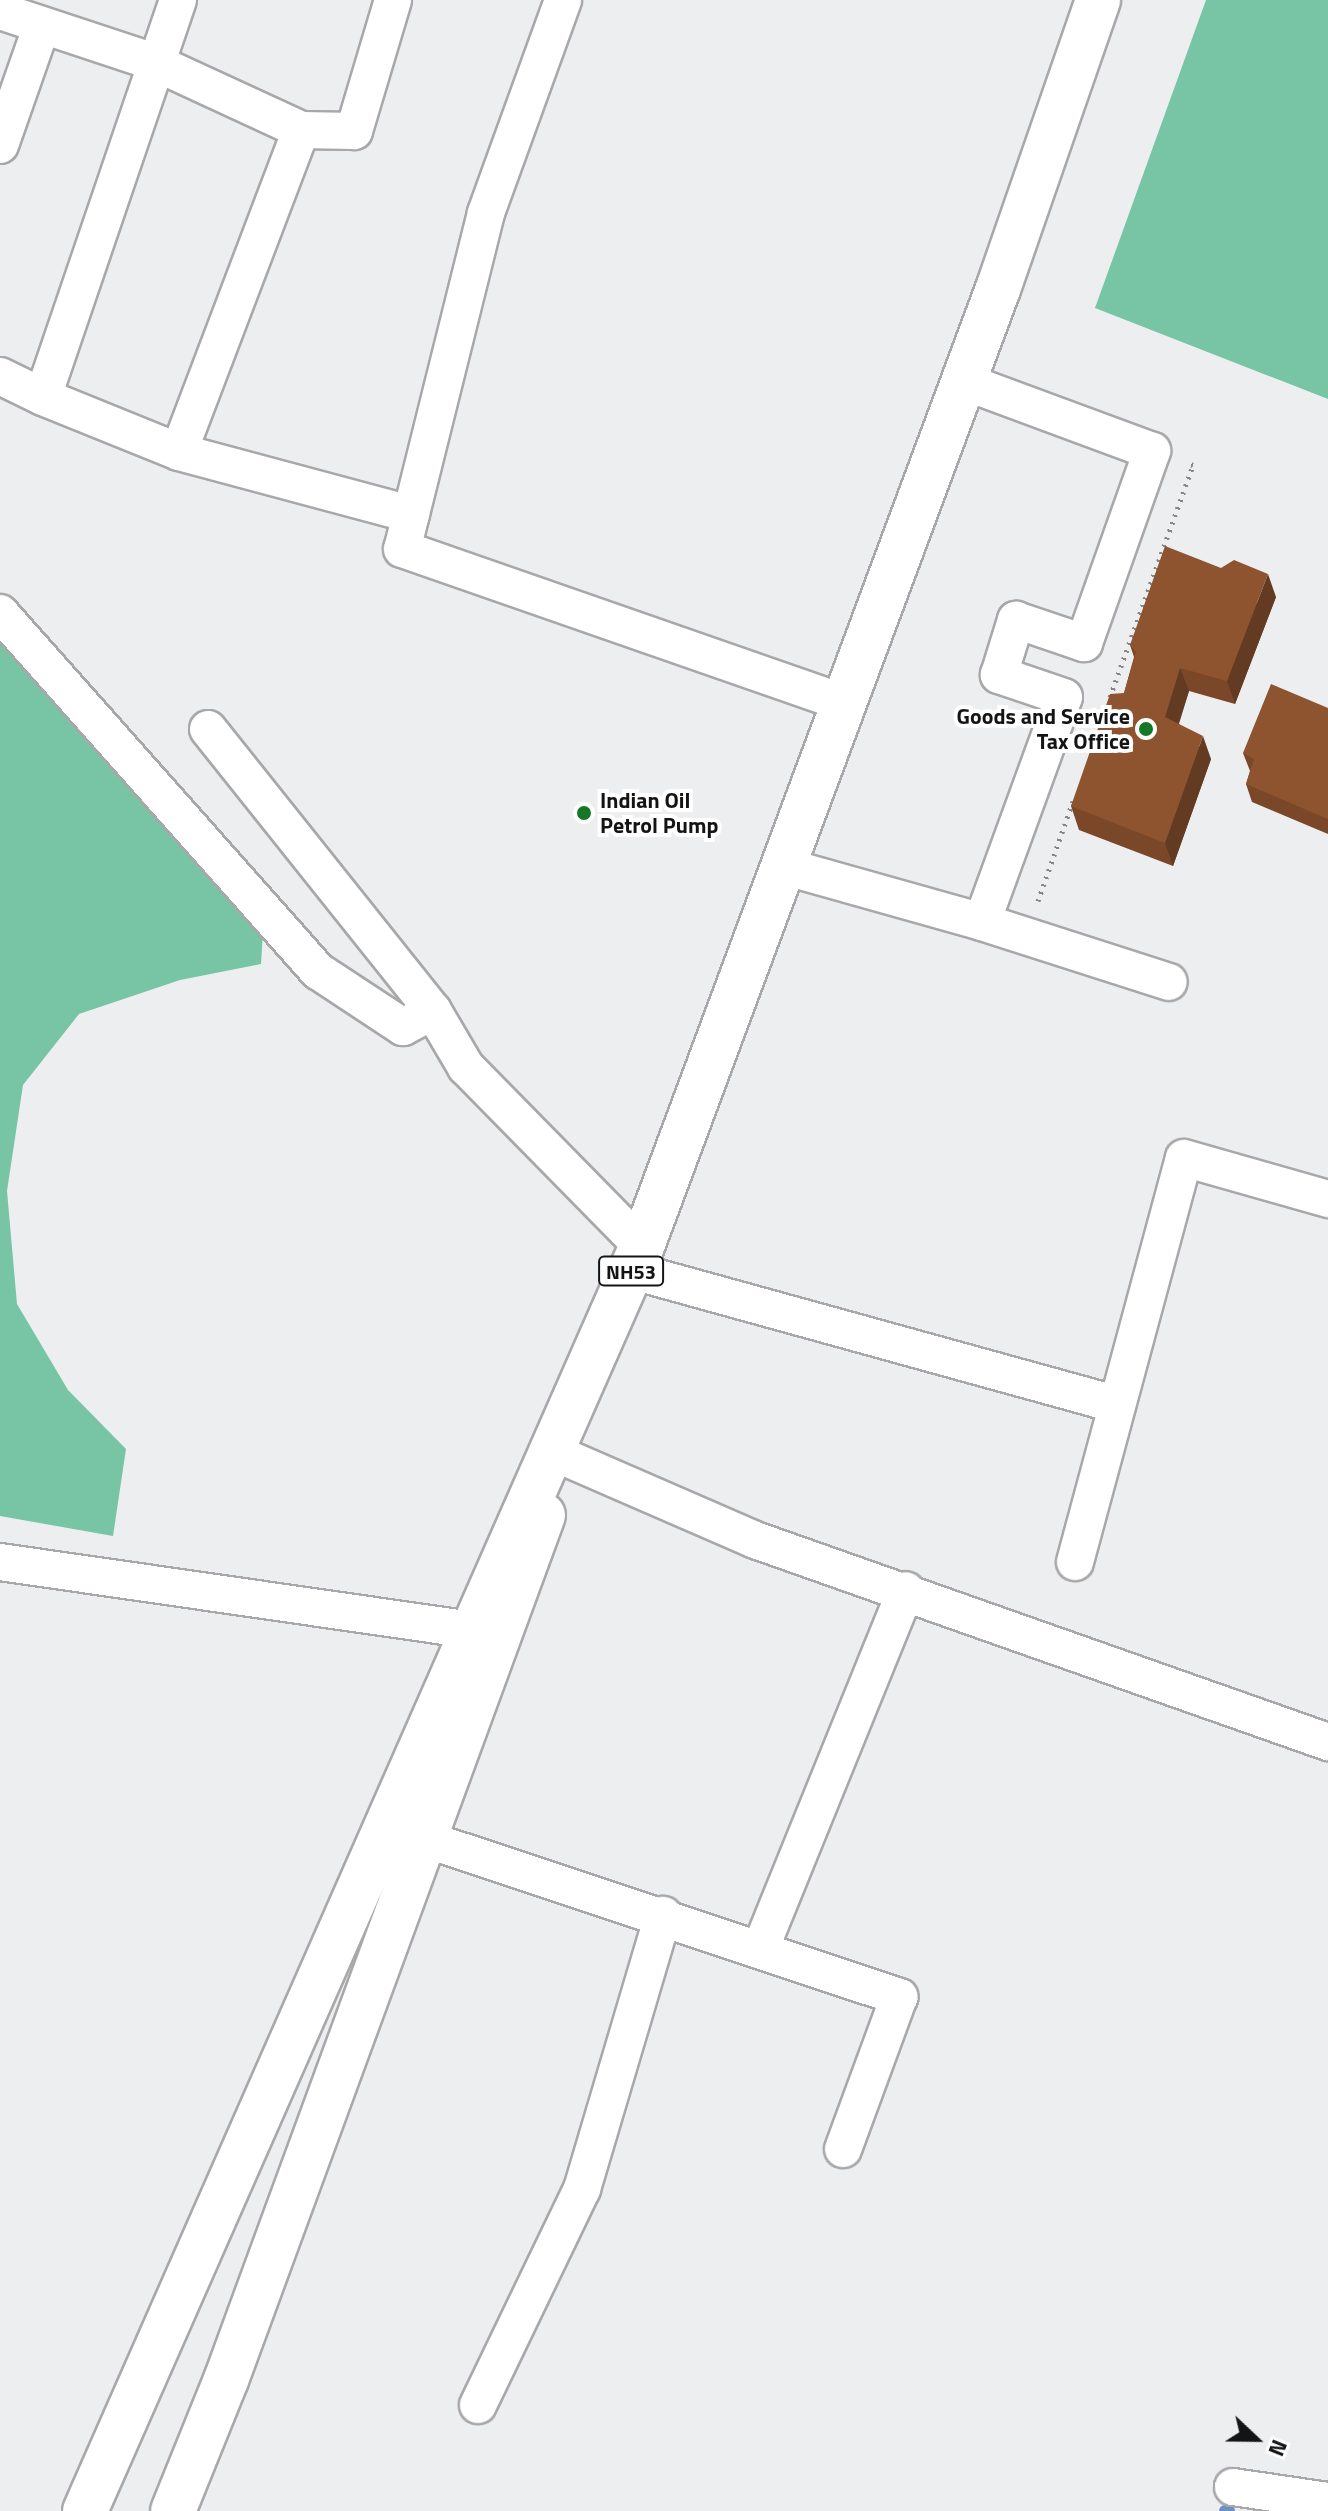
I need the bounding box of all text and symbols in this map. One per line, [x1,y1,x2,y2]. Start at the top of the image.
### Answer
place label: Goods and Service Tax Office [957,703,1130,754]
marker: Goods and Service Tax Office [1137,720,1155,738]
place label: Indian Oil Petrol Pump [600,787,718,838]
marker: Indian Oil Petrol Pump [575,804,593,822]
road number: NH53 [597,1255,665,1287]
north arrow [1216,2399,1296,2479]
text: N [1260,2435,1297,2461]

